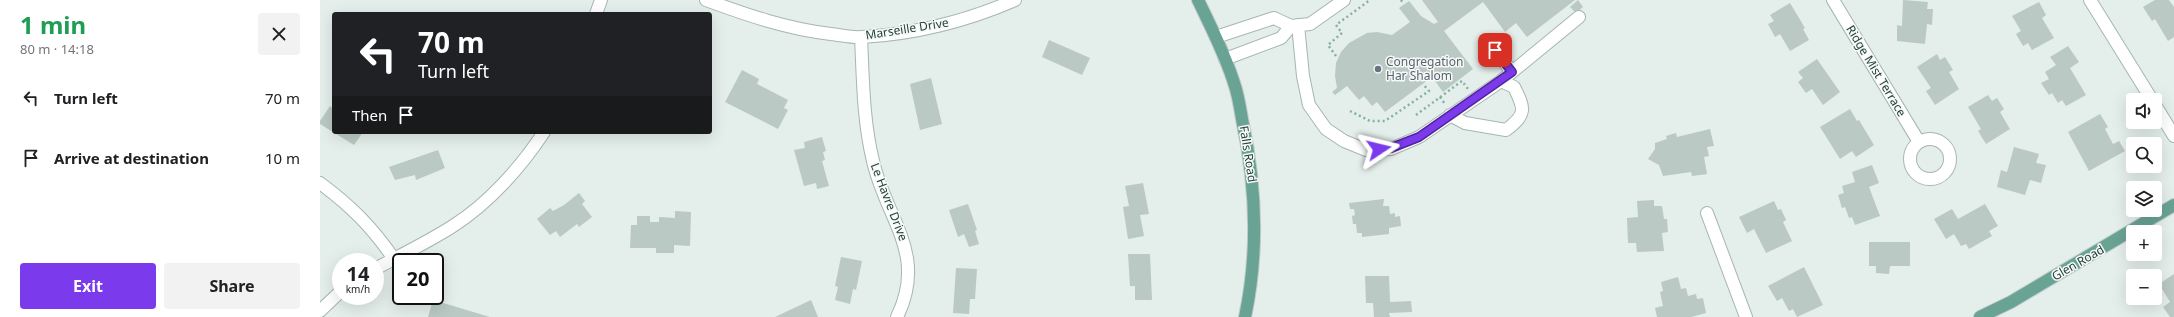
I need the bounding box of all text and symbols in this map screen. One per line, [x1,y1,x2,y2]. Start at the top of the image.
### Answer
text: 1 min [20,8,86,41]
button: close [258,13,300,55]
street label: Marseille Drive [864,14,950,43]
street label: Ridge Mist Terrace [1842,22,1911,120]
text: 70 m [418,23,485,61]
icon: left [352,28,404,80]
pin [1478,33,1512,67]
icon: arrive [1484,39,1506,61]
text: 80 m · 14:18 [20,40,94,58]
place label: Congregation Har Shalom [1386,53,1463,84]
text: Turn left [418,59,489,83]
marker: Congregation Har Shalom [1373,64,1383,74]
icon: left [20,87,42,109]
text: Turn left [54,88,118,108]
text: 70 m [265,88,300,108]
map controls [2126,93,2162,305]
button: sound [2126,93,2162,129]
icon: arrive [395,104,417,126]
text: Then [352,105,387,125]
street label: Falls Road [1236,125,1261,183]
position arrow [1358,128,1400,170]
button: search [2126,137,2162,173]
icon: arrive [20,147,42,169]
text: Arrive at destination [54,148,209,168]
text: 10 m [265,148,300,168]
street label: Le Havre Drive [867,160,912,243]
button: layers [2126,181,2162,217]
button: + [2126,225,2162,261]
street label: Glen Road [2048,241,2107,284]
speed limit sign: 20 [392,253,444,305]
text: 14 [347,260,369,287]
button: Exit [20,263,156,309]
button: Share [164,263,300,309]
button: − [2126,269,2162,305]
text: km/h [346,282,370,296]

